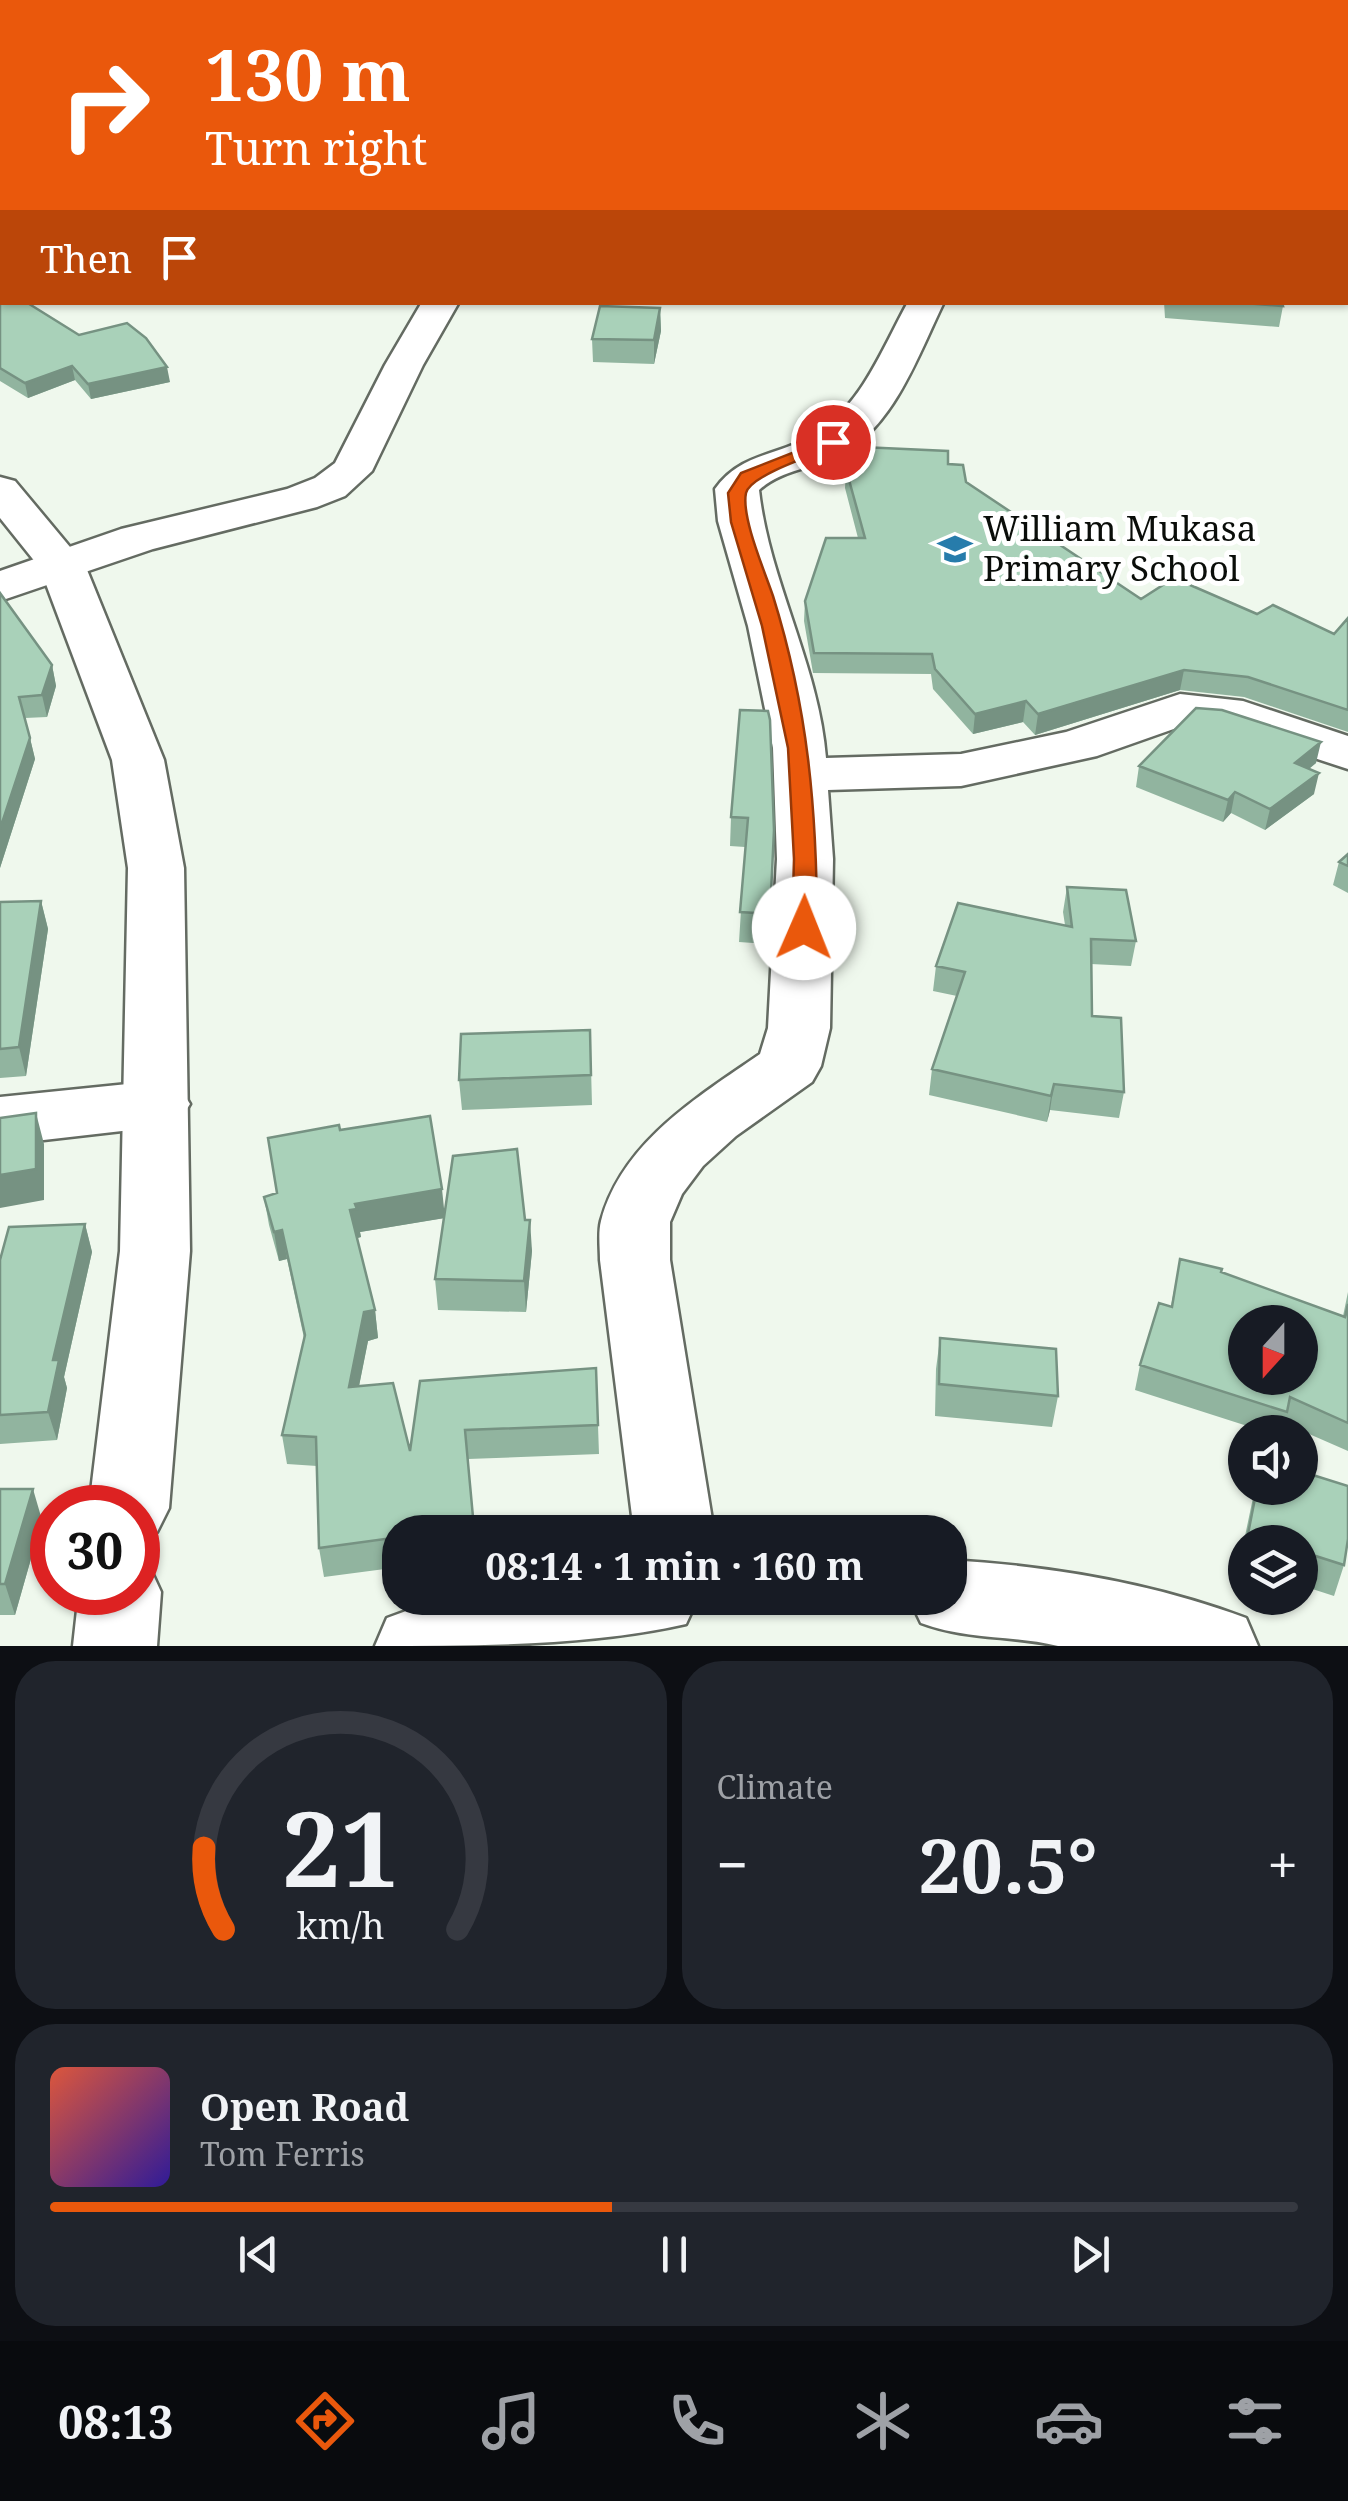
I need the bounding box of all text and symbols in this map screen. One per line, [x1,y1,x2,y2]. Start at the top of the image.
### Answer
text: 130 m [205,26,411,122]
icon: right [40,40,170,170]
text: Turn right [205,117,427,178]
icon: arrive [152,230,207,285]
text: Then [40,232,132,284]
pin [791,400,876,485]
icon: arrive [806,415,861,470]
place label: William Mukasa Primary School [983,504,1256,591]
school or university icon: William Mukasa Primary School [936,530,974,568]
position arrow [752,876,856,980]
north arrow [1228,1305,1318,1395]
map controls [1228,1305,1318,1615]
button: sound [1228,1415,1318,1505]
speed limit sign: 30 [30,1485,160,1615]
button: layers [1228,1525,1318,1615]
text: 08:14 · 1 min · 160 m [485,1539,864,1591]
text: Climate [717,1765,833,1808]
text: 21 [282,1776,400,1917]
text: 20.5° [918,1813,1097,1915]
text: − [717,1826,748,1901]
text: + [1267,1826,1298,1901]
text: km/h [297,1901,385,1949]
text: Open Road [200,2080,409,2132]
text: Tom Ferris [200,2132,365,2175]
icon: previous [231,2227,286,2282]
icon: pause [647,2227,702,2282]
icon: next [1063,2227,1118,2282]
icon: directions [290,2386,360,2456]
icon: music [476,2386,546,2456]
icon: phone [662,2386,732,2456]
icon: climate [848,2386,918,2456]
icon: car [1034,2386,1104,2456]
icon: filters [1220,2386,1290,2456]
text: 08:13 [58,2391,173,2452]

